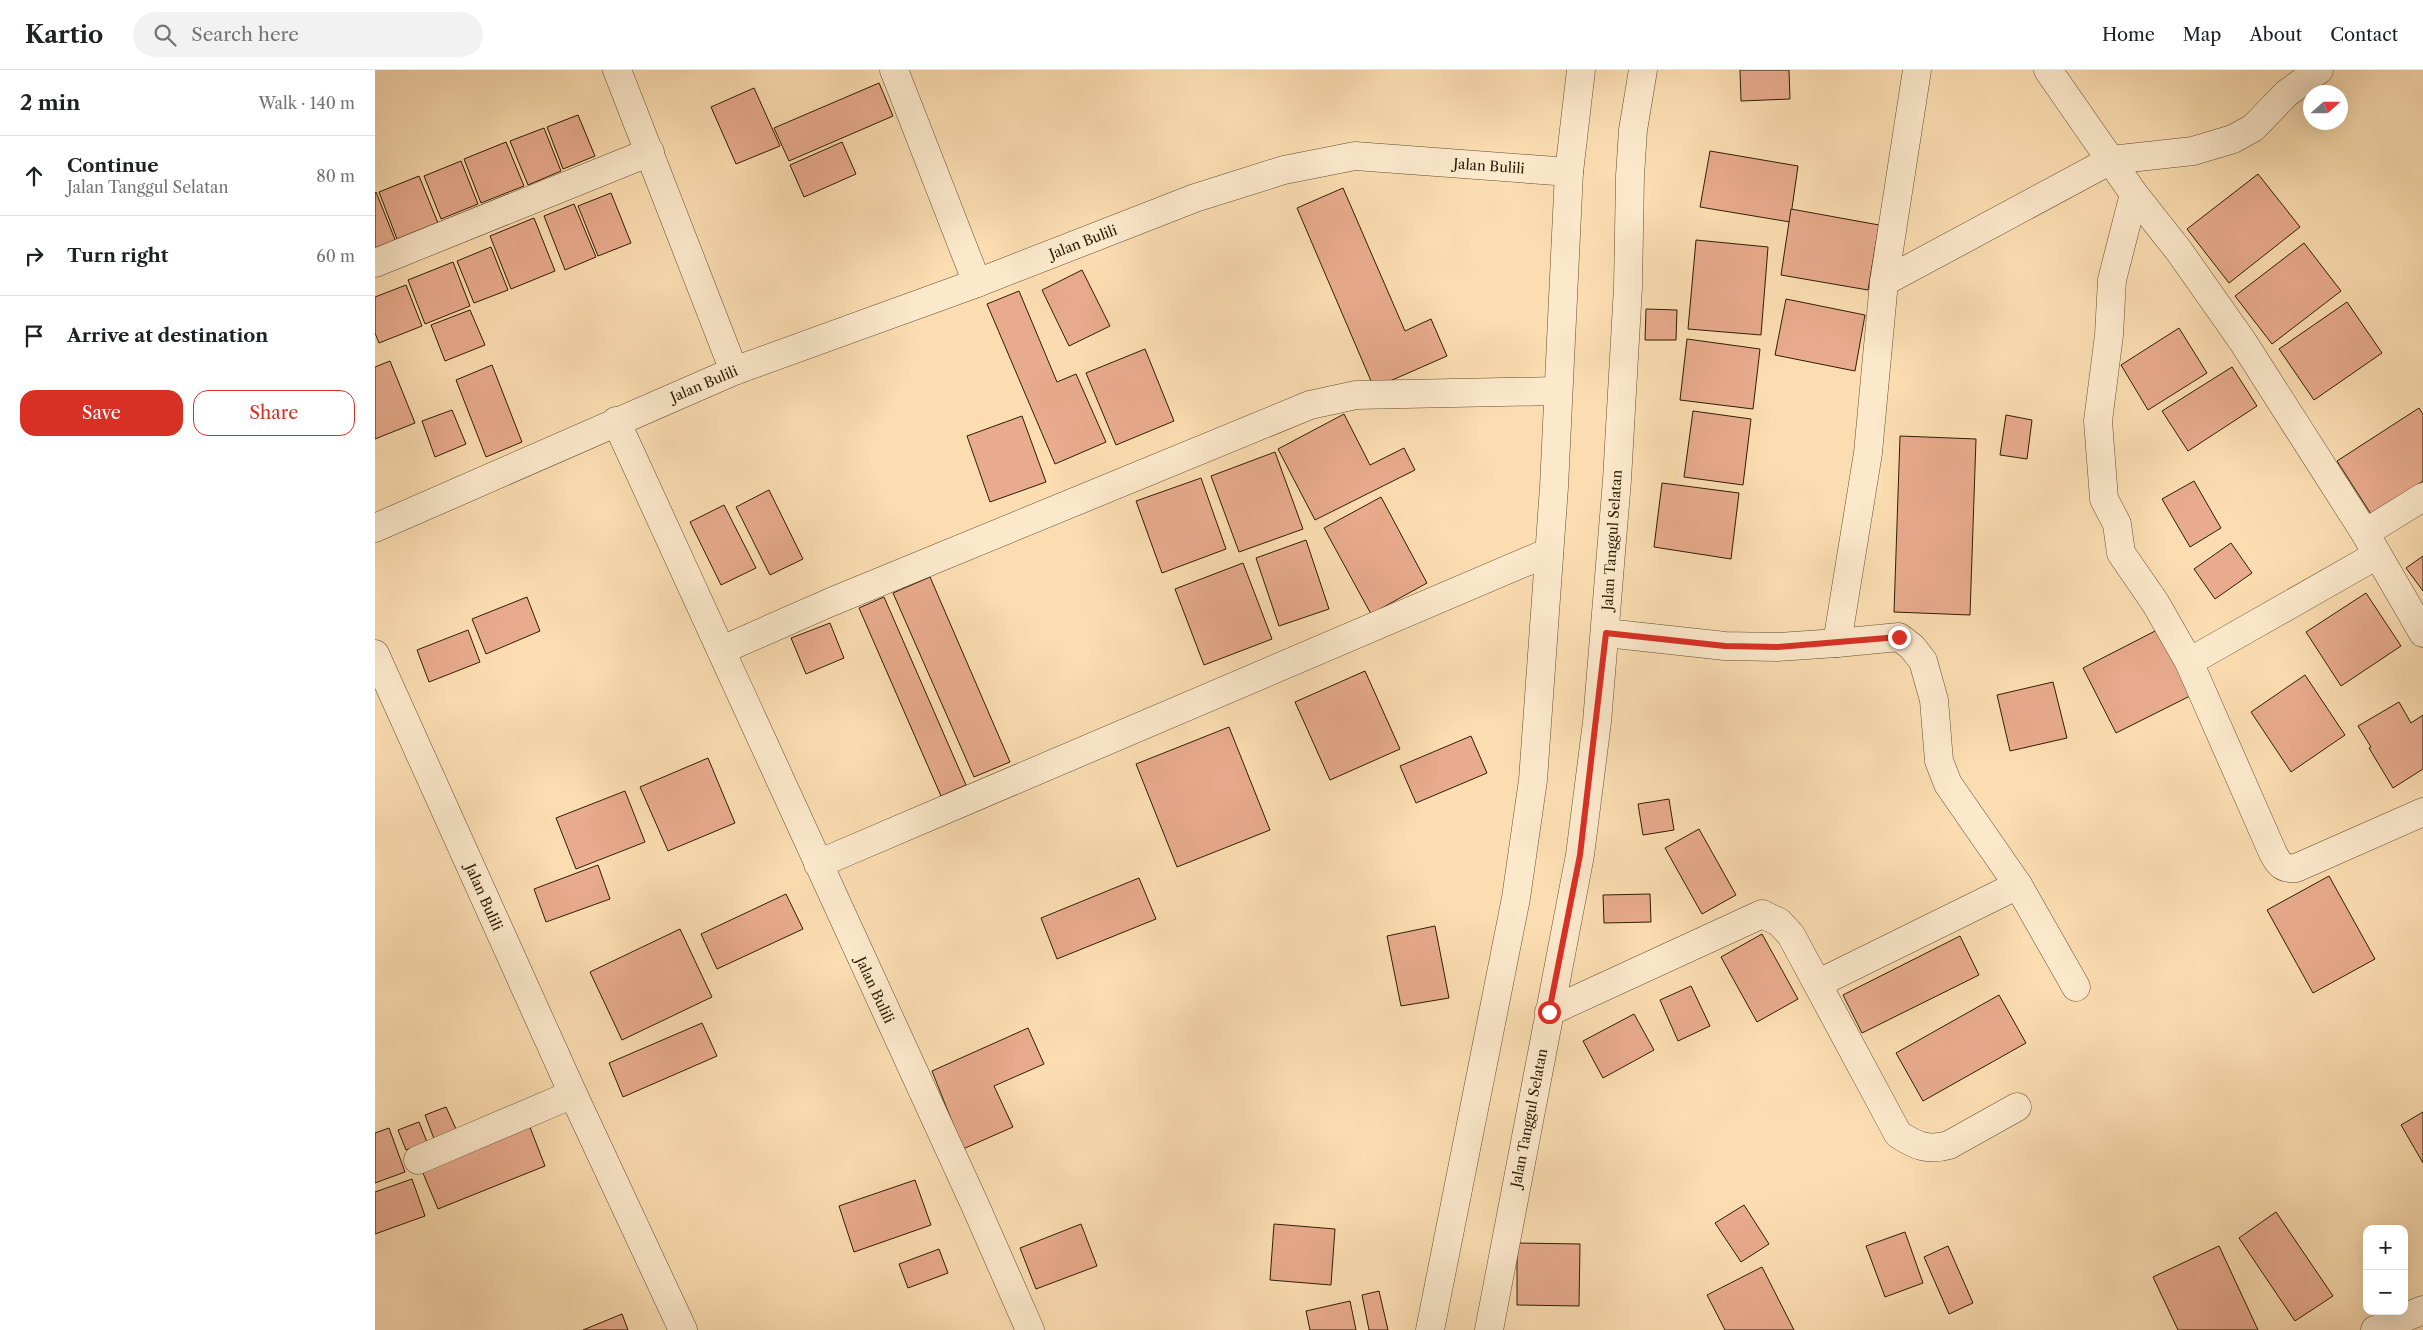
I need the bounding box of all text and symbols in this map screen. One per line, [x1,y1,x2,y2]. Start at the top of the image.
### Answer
search box [133,12,483,57]
text: Kartio [25,20,103,49]
icon: search [151,21,179,49]
text: Search here [191,23,299,46]
text: Home [2102,24,2155,46]
text: Map [2183,24,2221,46]
text: About [2249,24,2302,46]
text: Contact [2330,24,2398,46]
north arrow [2303,85,2348,130]
text: 2 min [20,90,80,115]
text: Walk · 140 m [258,93,355,113]
text: Continue [67,154,159,177]
street label: Jalan Bulili [1451,154,1525,177]
icon: ahead [20,162,48,190]
text: 80 m [316,166,355,186]
text: Jalan Tanggul Selatan [67,177,228,197]
street label: Jalan Bulili [1045,221,1120,264]
icon: right [20,242,48,270]
text: Turn right [67,244,168,267]
text: 60 m [316,246,355,266]
icon: arrive [20,322,48,350]
text: Arrive at destination [67,324,268,347]
street label: Jalan Bulili [666,362,740,407]
button: Save [20,390,183,436]
button: Share [193,390,355,436]
street label: Jalan Tanggul Selatan [1598,469,1626,613]
route end [1888,626,1911,649]
street label: Jalan Bulili [460,859,507,933]
street label: Jalan Bulili [851,952,898,1026]
route start [1538,1001,1561,1024]
street label: Jalan Tanggul Selatan [1506,1047,1551,1191]
map controls [2363,1225,2408,1315]
button: + [2363,1225,2408,1270]
button: − [2363,1270,2408,1315]

